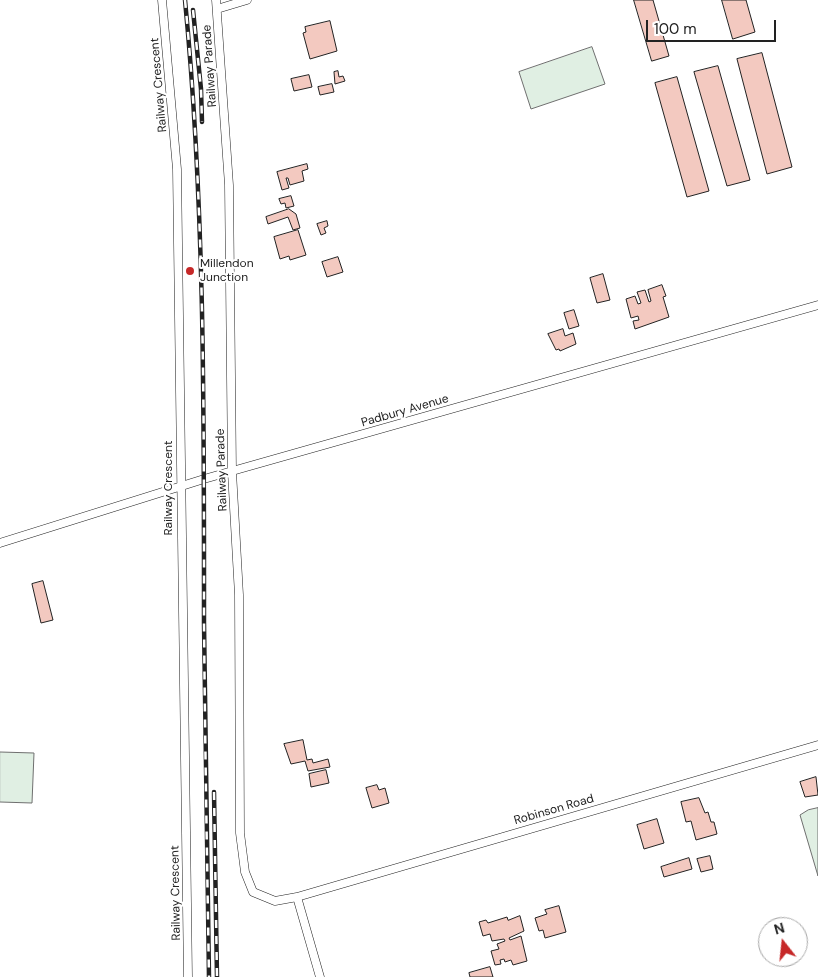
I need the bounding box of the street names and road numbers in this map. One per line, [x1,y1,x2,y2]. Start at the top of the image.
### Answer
street label: Railway Parade [200,24,220,108]
street label: Railway Crescent [148,37,170,133]
street label: Padbury Avenue [360,392,450,430]
street label: Railway Parade [213,428,231,512]
street label: Railway Crescent [162,440,176,536]
street label: Robinson Road [512,792,596,828]
street label: Railway Crescent [168,845,184,941]

